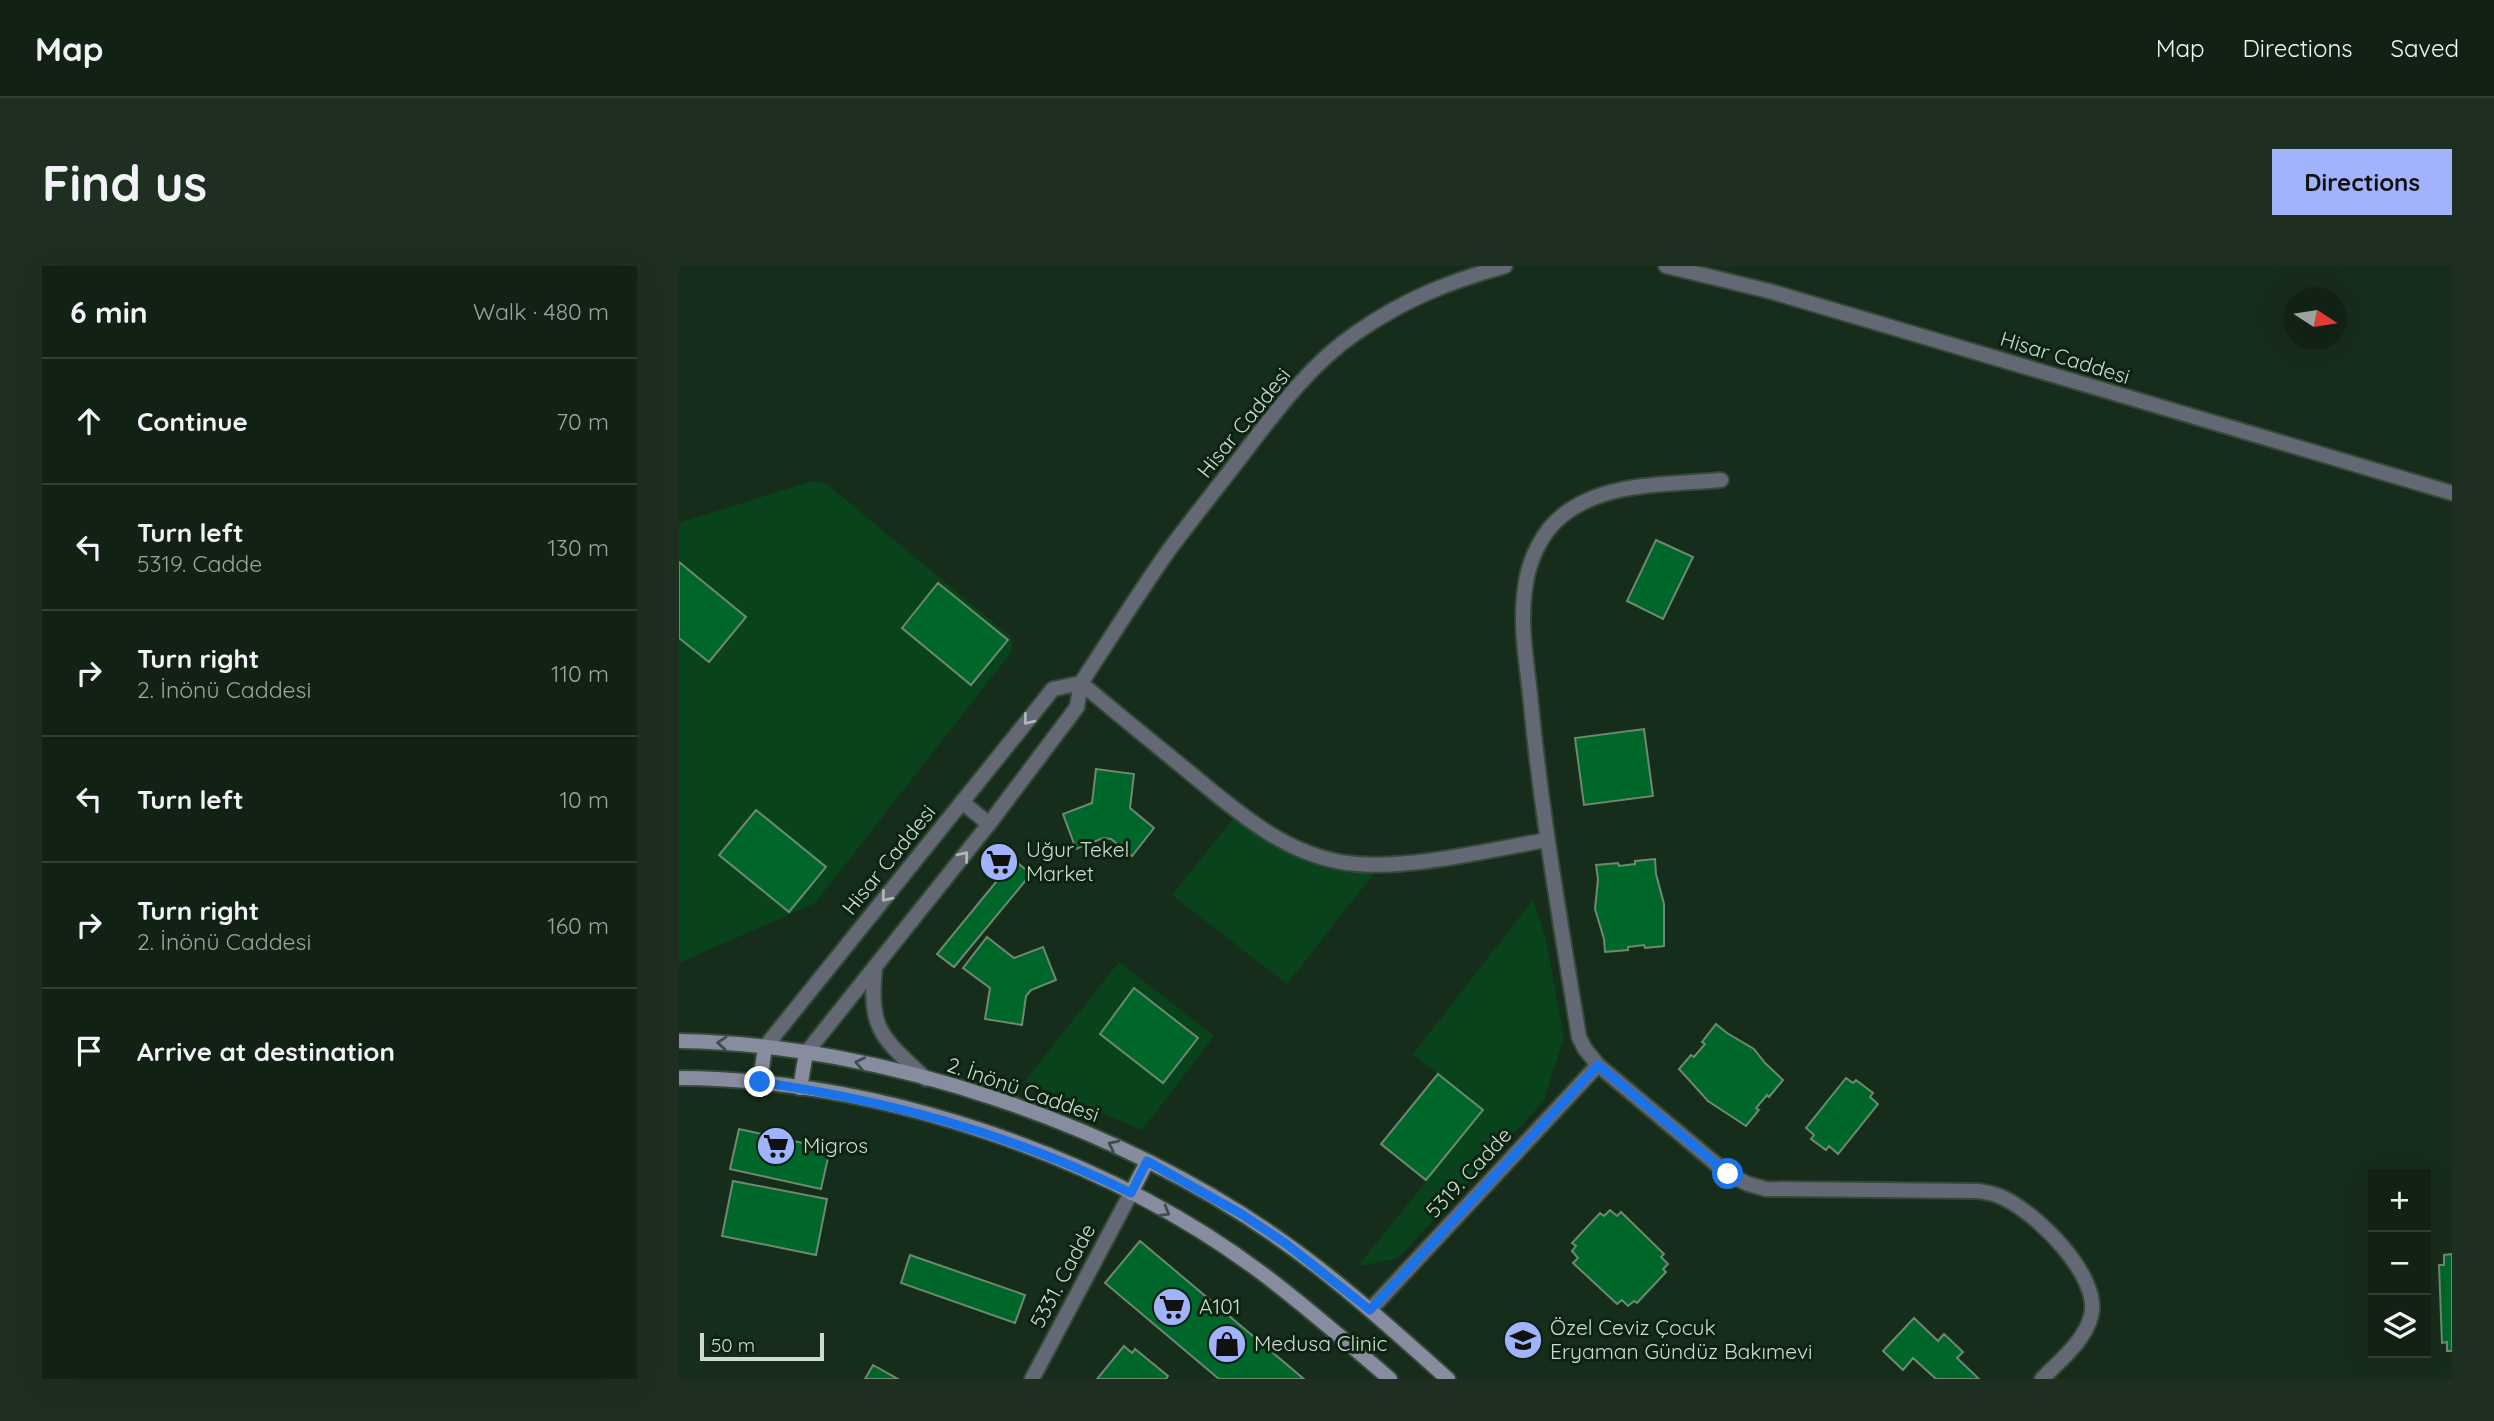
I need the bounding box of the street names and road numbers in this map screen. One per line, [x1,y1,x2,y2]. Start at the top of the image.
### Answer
street label: Hisar Caddesi [1997,325,2133,389]
street label: Hisar Caddesi [1191,362,1296,483]
street label: Hisar Caddesi [836,799,941,920]
street label: 2. İnönü Caddesi [944,1051,1103,1127]
street label: 5319. Cadde [1420,1122,1517,1223]
street label: 5331. Cadde [1024,1219,1100,1332]

